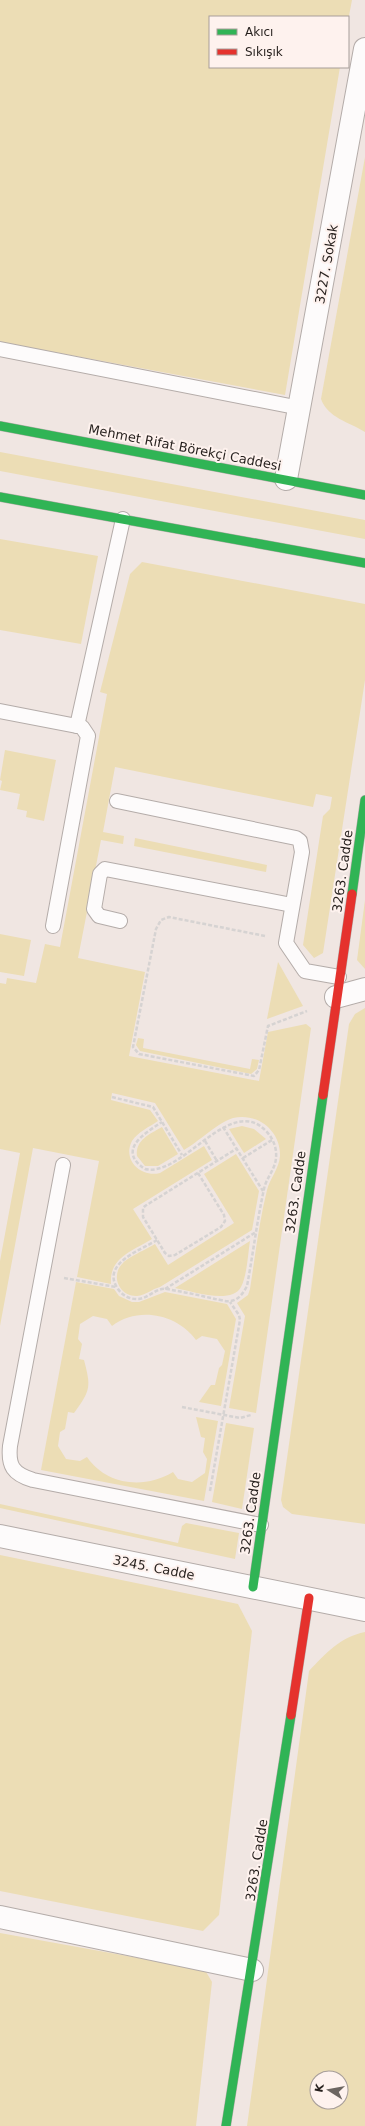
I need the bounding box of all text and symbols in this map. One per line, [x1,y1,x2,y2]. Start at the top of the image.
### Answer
legend [209,16,349,68]
text: Akıcı [245,25,273,39]
text: Sıkışık [245,45,283,59]
street label: 3227. Sokak [312,223,341,305]
street label: Mehmet Rifat Börekçi Caddesi [87,421,283,474]
street label: 3263. Cadde [329,829,356,913]
street label: 3263. Cadde [282,1150,309,1234]
street label: 3263. Cadde [237,1471,264,1555]
street label: 3245. Cadde [112,1552,196,1583]
street label: 3263. Cadde [243,1818,270,1902]
north arrow [309,2070,349,2110]
text: K [312,2082,327,2094]

